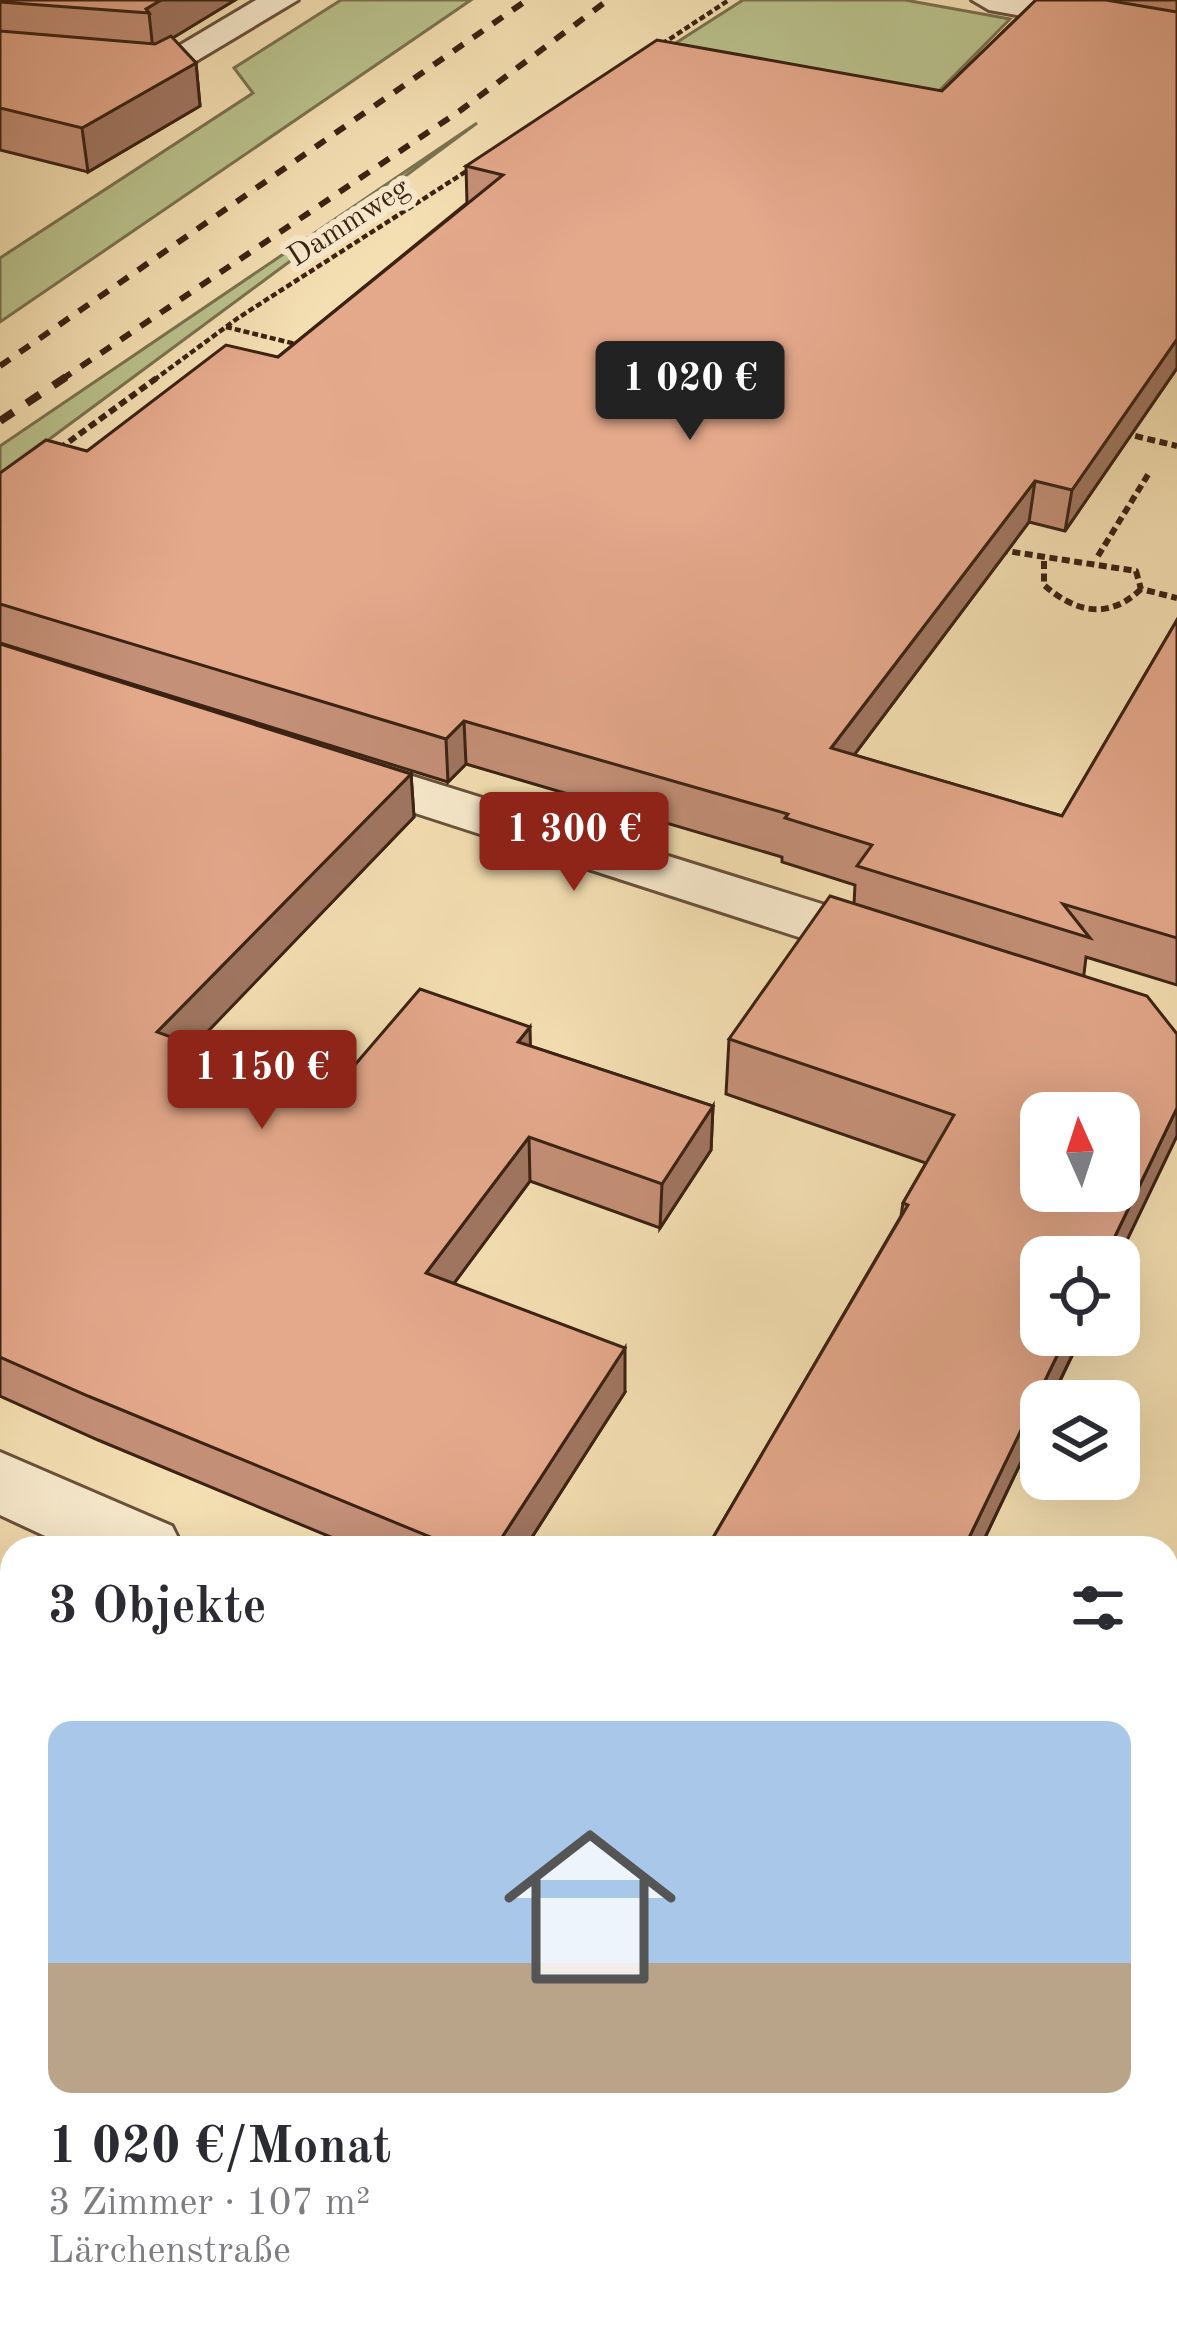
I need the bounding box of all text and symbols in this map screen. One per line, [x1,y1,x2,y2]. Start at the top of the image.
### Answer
street label: Dammweg [283,173,415,273]
pin: 1 020 € [579,341,801,443]
text: 1 020 € [623,360,757,399]
pin: 1 300 € [463,792,685,894]
text: 1 300 € [507,811,641,850]
pin: 1 150 € [151,1030,373,1132]
text: 1 150 € [195,1049,329,1088]
north arrow [1020,1092,1140,1212]
map controls [1020,1092,1140,1500]
button: locate [1020,1236,1140,1356]
button: layers [1020,1380,1140,1500]
icon: filters [1065,1575,1131,1641]
text: 3 Objekte [48,1583,267,1634]
icon: home [482,1799,698,2015]
text: 1 020 €/Monat [48,2123,391,2174]
text: 3 Zimmer · 107 m² [48,2184,371,2223]
text: Lärchenstraße [48,2232,291,2271]

